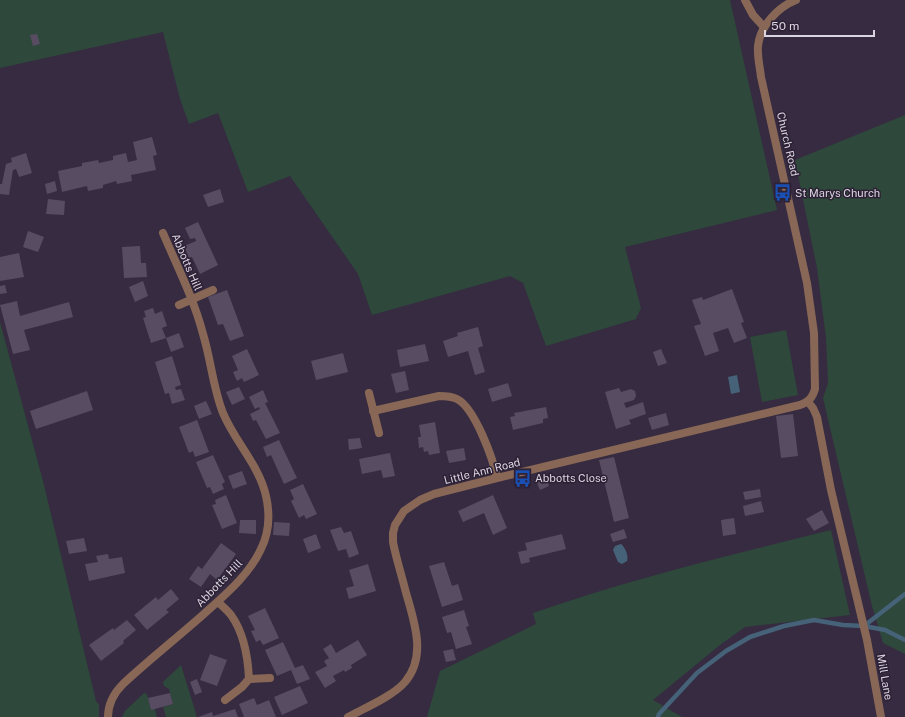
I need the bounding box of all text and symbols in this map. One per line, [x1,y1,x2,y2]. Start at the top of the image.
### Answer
scale bar [765,12,874,38]
text: 50 m [771,19,799,33]
street label: Church Road [775,111,801,177]
bus stop icon: St Marys Church [772,183,792,203]
place label: St Marys Church [795,187,880,199]
street label: Abbotts Hill [170,232,204,292]
street label: Little Ann Road [443,456,521,486]
bus stop icon: Abbotts Close [512,468,532,488]
place label: Abbotts Close [535,472,607,484]
street label: Abbotts Hill [194,557,244,609]
street label: Mill Lane [875,653,895,701]

